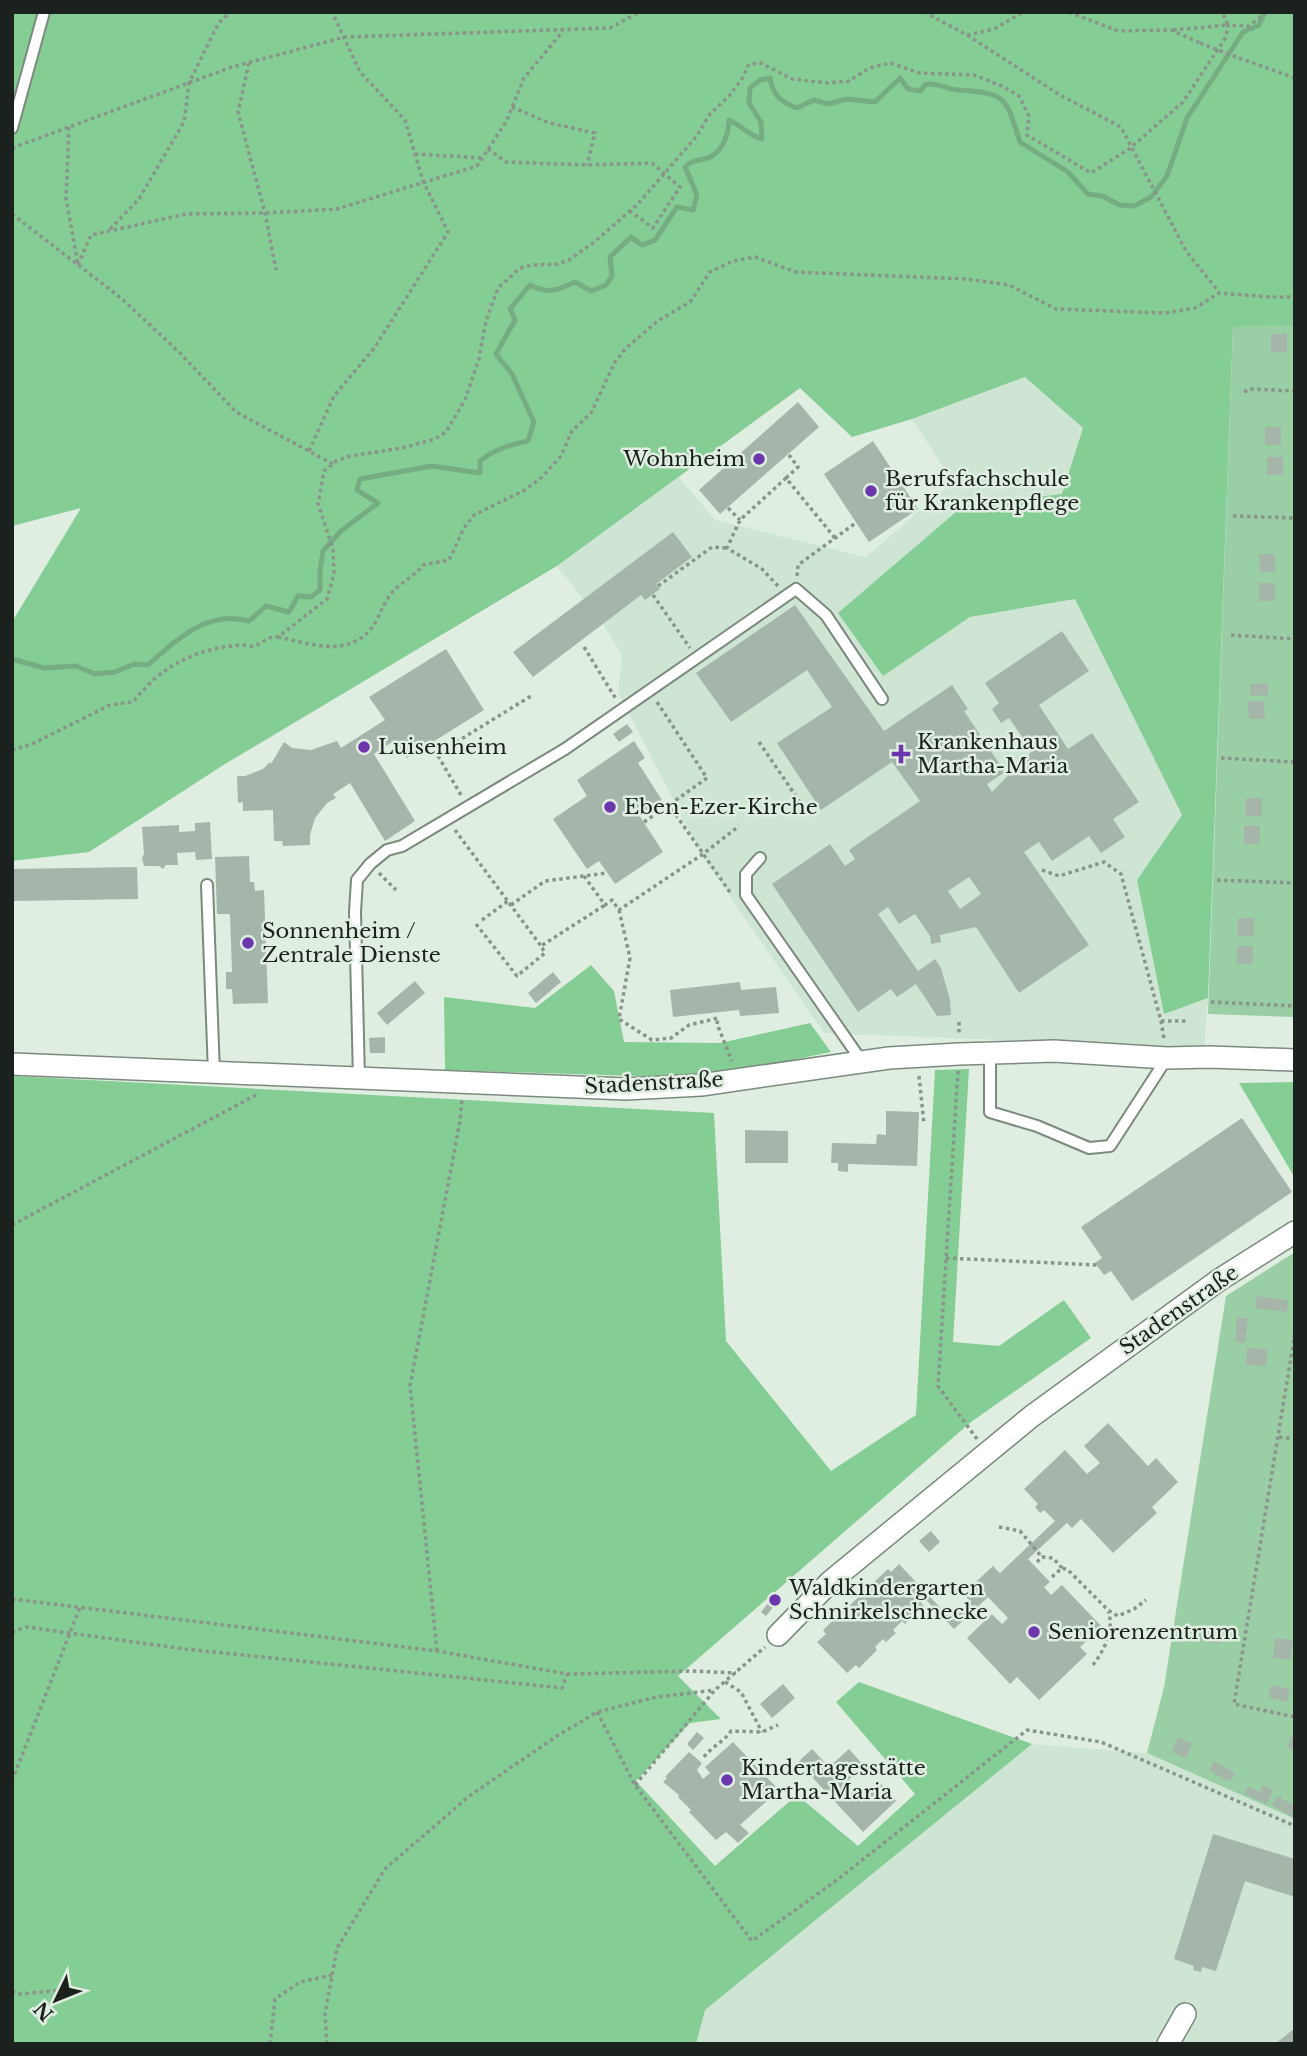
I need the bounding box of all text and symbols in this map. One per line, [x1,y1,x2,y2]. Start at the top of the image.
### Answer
place label: Wohnheim [622,446,745,472]
marker: Wohnheim [751,451,767,467]
place label: Berufsfachschule für Krankenpflege [885,466,1079,516]
marker: Berufsfachschule für Krankenpflege [863,483,879,499]
place label: Krankenhaus Martha-Maria [917,729,1069,779]
place label: Luisenheim [378,734,507,760]
marker: Luisenheim [356,739,372,755]
marker: Krankenhaus Martha-Maria [891,744,911,764]
place label: Eben-Ezer-Kirche [624,794,818,820]
marker: Eben-Ezer-Kirche [602,799,618,815]
place label: Sonnenheim / Zentrale Dienste [262,918,441,968]
marker: Sonnenheim / Zentrale Dienste [240,935,256,951]
street label: Stadenstraße [584,1066,724,1100]
street label: Stadenstraße [1115,1259,1243,1361]
place label: Waldkindergarten Schnirkelschnecke [788,1575,988,1625]
marker: Waldkindergarten Schnirkelschnecke [767,1592,783,1608]
place label: Seniorenzentrum [1048,1619,1238,1645]
marker: Seniorenzentrum [1026,1624,1042,1640]
place label: Kindertagesstätte Martha-Maria [741,1755,926,1805]
marker: Kindertagesstätte Martha-Maria [719,1772,735,1788]
north arrow [21,1965,91,2035]
text: N [29,1997,58,2026]

